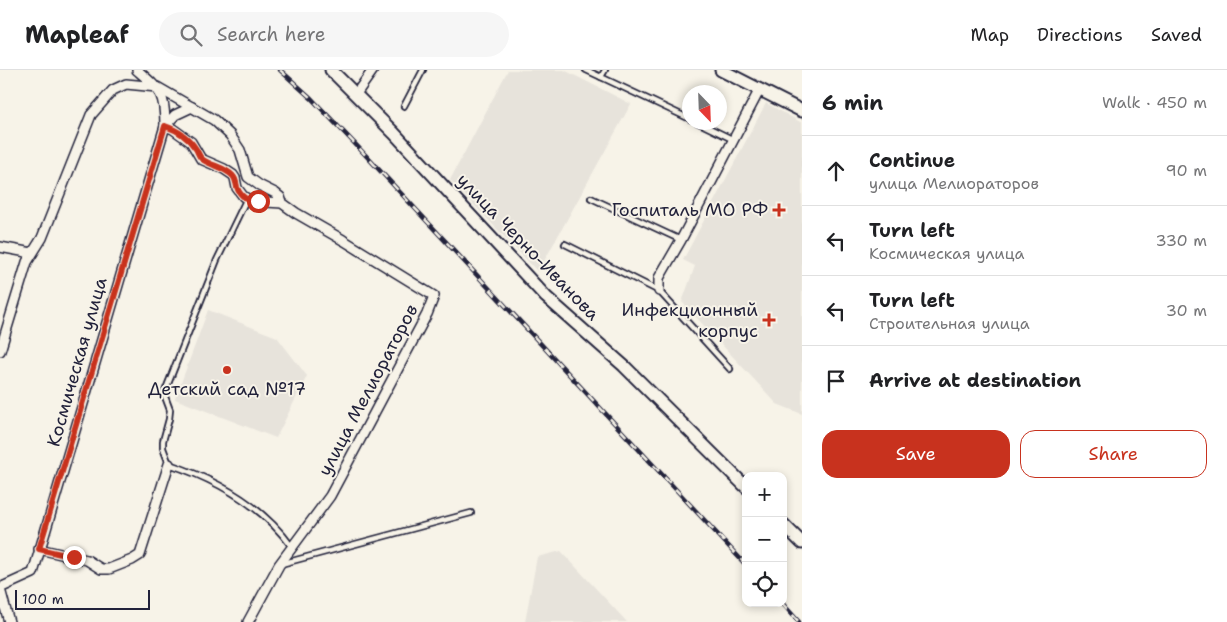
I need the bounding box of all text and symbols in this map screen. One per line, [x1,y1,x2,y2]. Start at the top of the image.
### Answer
search box [159,12,509,57]
text: Mapleaf [25,19,129,51]
icon: search [177,21,205,49]
text: Search here [217,22,325,47]
text: Map [971,23,1009,47]
text: Directions [1037,23,1123,47]
text: Saved [1151,23,1202,47]
north arrow [682,85,727,130]
text: 6 min [822,89,883,117]
text: Walk · 450 m [1102,92,1207,113]
text: Continue [869,148,955,173]
icon: ahead [822,157,850,185]
text: 90 m [1166,160,1207,181]
street label: улица Черно-Иванова [451,168,605,326]
text: улица Мелиораторов [869,173,1039,194]
route start [247,190,270,213]
place label: Госпиталь МО РФ [612,198,768,222]
marker: Госпиталь МО РФ [772,203,786,217]
text: Turn left [869,218,955,243]
icon: left [822,227,850,255]
text: 330 m [1155,230,1207,251]
text: Космическая улица [869,243,1025,264]
street label: Космическая улица [41,275,113,449]
text: Turn left [869,288,955,313]
icon: left [822,297,850,325]
place label: Инфекционный корпус [622,298,758,343]
street label: улица Мелиораторов [313,300,423,480]
text: 30 m [1166,300,1207,321]
marker: Инфекционный корпус [762,313,776,327]
text: Строительная улица [869,313,1030,334]
marker: Детский сад №17 [221,364,233,376]
icon: arrive [822,367,850,395]
text: Arrive at destination [869,368,1081,393]
place label: Детский сад №17 [148,377,306,401]
button: Save [822,430,1010,478]
button: Share [1020,430,1207,478]
map controls [742,472,787,607]
button: + [742,472,787,517]
button: − [742,517,787,562]
route end [63,546,86,569]
button: locate [742,562,787,607]
scale bar [15,587,150,610]
text: 100 m [22,590,64,608]

